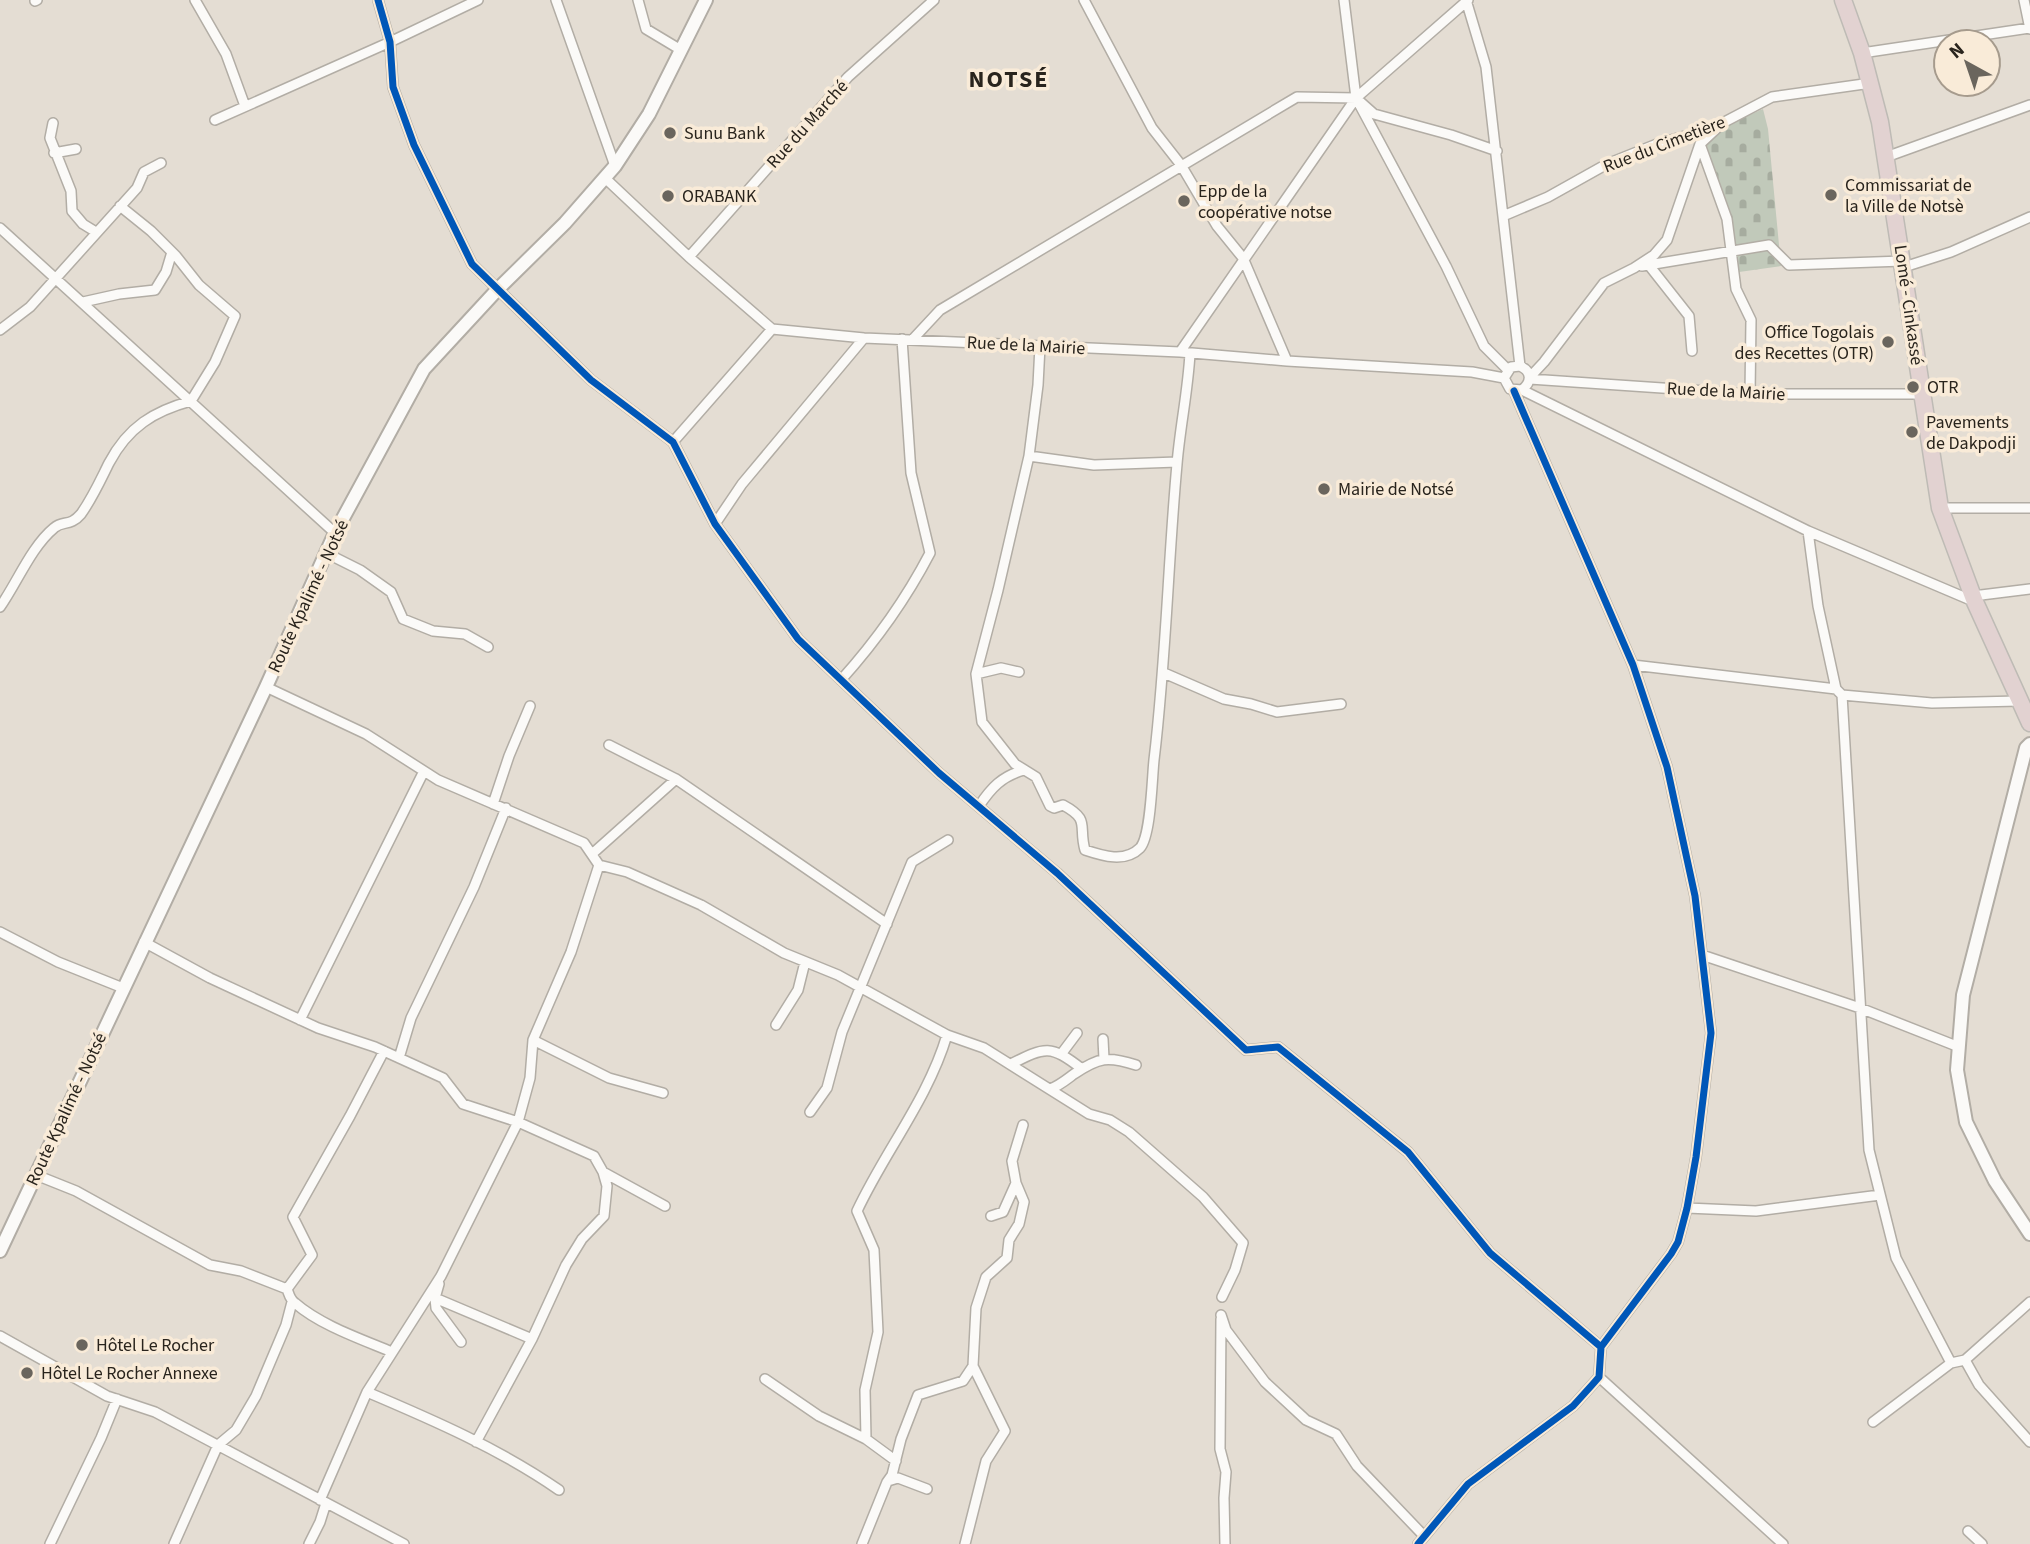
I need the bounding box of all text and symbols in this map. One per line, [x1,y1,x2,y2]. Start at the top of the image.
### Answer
north arrow [1932,28,2002,98]
text: N [1944,37,1971,66]
district label: NOTSÉ [969,62,1049,97]
street label: Rue du Marché [761,75,854,174]
street label: Rue du Cimetière [1600,110,1729,179]
place label: Sunu Bank [684,121,765,146]
marker: Sunu Bank [662,125,678,141]
place label: Commissariat de la Ville de Notsè [1845,173,1972,219]
place label: Epp de la coopérative notse [1198,179,1332,225]
place label: ORABANK [682,184,757,209]
marker: Commissariat de la Ville de Notsè [1823,187,1839,203]
marker: ORABANK [660,188,676,204]
marker: Epp de la coopérative notse [1176,193,1192,209]
street label: Lomé - Cinkassé [1888,243,1929,367]
place label: Office Togolais des Recettes (OTR) [1734,320,1874,366]
street label: Rue de la Mairie [966,330,1086,361]
marker: Office Togolais des Recettes (OTR) [1880,334,1896,350]
place label: OTR [1927,375,1958,400]
street label: Rue de la Mairie [1666,376,1786,407]
marker: OTR [1905,379,1921,395]
place label: Pavements de Dakpodji [1926,410,2016,456]
marker: Pavements de Dakpodji [1904,424,1920,440]
place label: Mairie de Notsé [1338,477,1454,502]
marker: Mairie de Notsé [1316,481,1332,497]
street label: Route Kpalimé - Notsé [262,515,355,677]
street label: Route Kpalimé - Notsé [20,1028,113,1190]
place label: Hôtel Le Rocher [96,1333,215,1358]
marker: Hôtel Le Rocher [74,1337,90,1353]
place label: Hôtel Le Rocher Annexe [41,1361,218,1386]
marker: Hôtel Le Rocher Annexe [19,1365,35,1381]

